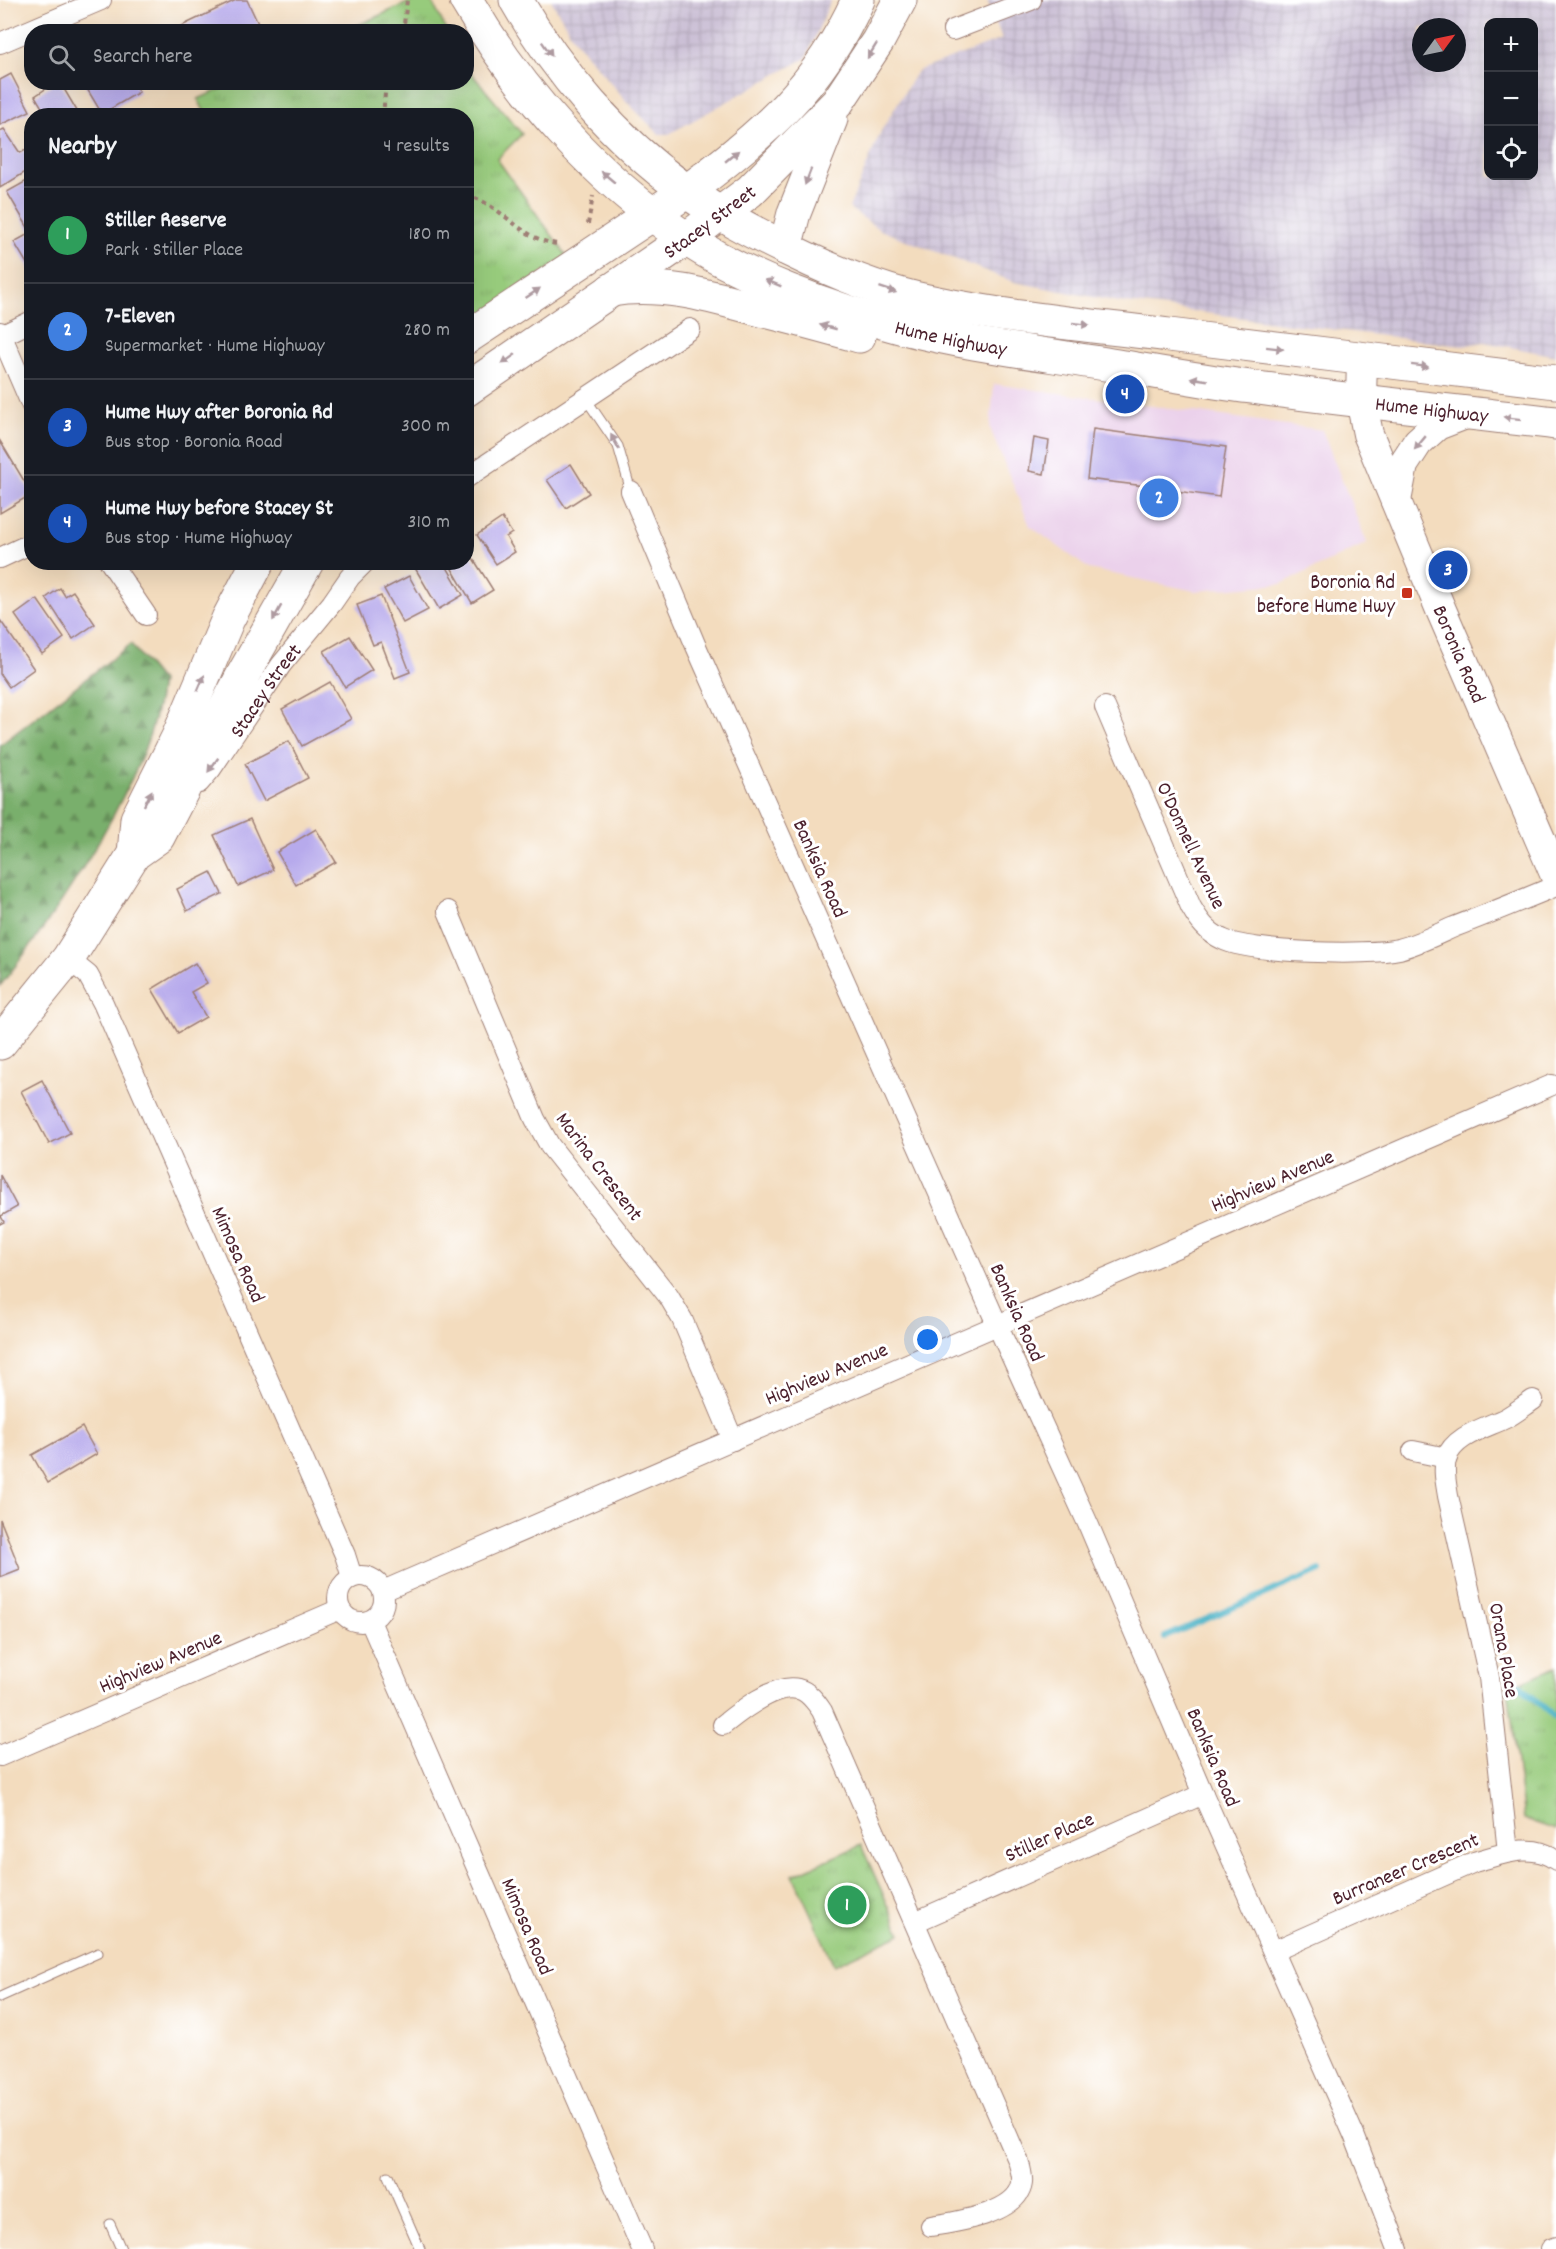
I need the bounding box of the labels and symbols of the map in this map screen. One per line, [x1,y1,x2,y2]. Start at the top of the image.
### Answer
north arrow [1412,18,1466,72]
one-way arrow [541,41,553,57]
one-way arrow [866,43,877,59]
one-way arrow [725,150,740,163]
one-way arrow [803,168,812,186]
one-way arrow [601,171,616,184]
street label: Stacey Street [658,179,764,268]
one-way arrow [764,277,782,287]
one-way arrow [879,286,897,296]
one-way arrow [525,287,541,299]
street label: Hume Highway [891,314,1009,366]
one-way arrow [1072,319,1091,328]
one-way arrow [819,322,837,332]
one-way arrow [1266,343,1285,353]
one-way arrow [501,353,517,364]
one-way arrow [1411,361,1430,370]
pin: 4 [1106,372,1144,416]
one-way arrow [1189,374,1208,383]
street label: Hume Highway [1373,391,1490,433]
one-way arrow [1503,413,1522,423]
one-way arrow [610,433,620,450]
one-way arrow [1413,435,1426,451]
pin: 2 [1140,476,1178,520]
pin: 3 [1428,548,1468,592]
place label: Boronia Rd before Hume Hwy [1257,569,1395,623]
marker: Boronia Rd before Hume Hwy [1400,586,1414,600]
street label: Boronia Road [1423,601,1492,709]
one-way arrow [272,605,282,622]
street label: Stacey Street [224,638,311,745]
one-way arrow [196,674,206,692]
one-way arrow [207,757,219,773]
street label: O'Donnell Avenue [1147,778,1232,915]
one-way arrow [143,790,152,807]
street label: Banksia Road [783,815,853,923]
street label: Marina Crescent [547,1107,649,1229]
street label: Highview Avenue [1207,1143,1339,1222]
street label: Mimosa Road [202,1202,271,1308]
street label: Banksia Road [980,1259,1050,1367]
your location [913,1325,942,1354]
street label: Highview Avenue [761,1336,893,1415]
street label: Orana Place [1479,1601,1525,1700]
street label: Highview Avenue [95,1624,227,1703]
street label: Banksia Road [1177,1704,1246,1812]
street label: Stiller Place [1001,1806,1100,1872]
street label: Burraneer Crescent [1328,1826,1484,1915]
street label: Mimosa Road [491,1874,559,1980]
pin: 1 [828,1882,866,1928]

